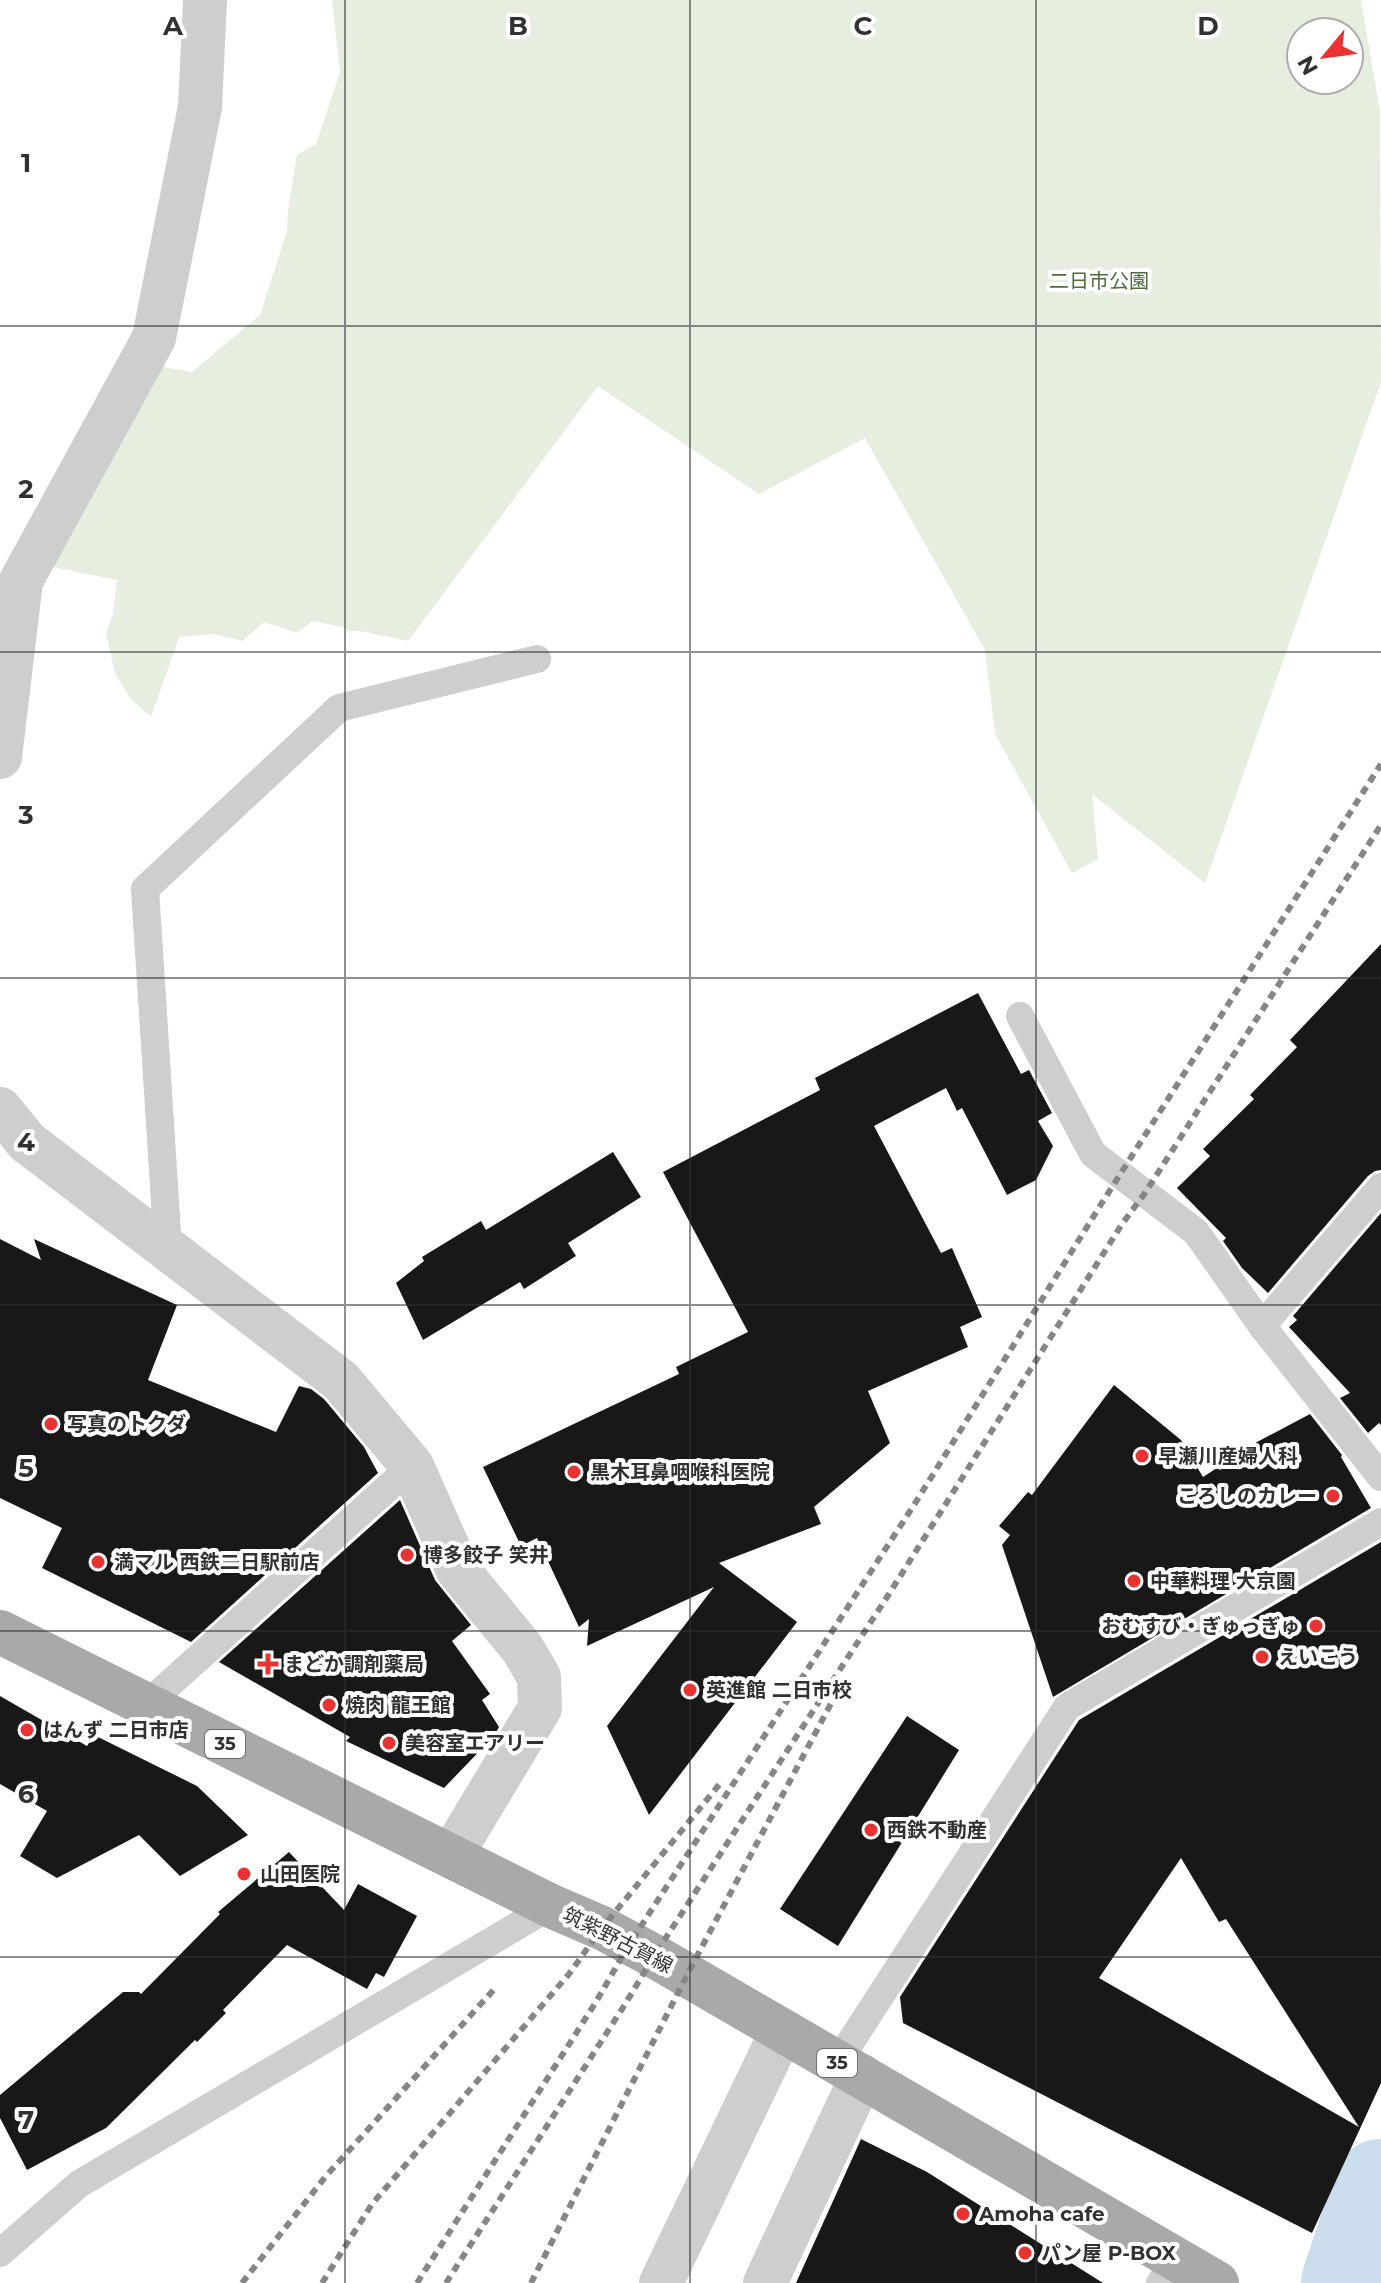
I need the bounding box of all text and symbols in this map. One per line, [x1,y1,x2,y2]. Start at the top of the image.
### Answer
text: A [162,10,184,42]
text: B [508,10,528,42]
text: C [854,10,873,42]
text: D [1197,10,1219,42]
north arrow [1285,16,1365,96]
text: N [1292,51,1324,80]
text: 1 [21,147,31,179]
park label: 二日市公園 [1049,269,1149,293]
text: 2 [18,473,34,505]
text: 3 [17,799,34,831]
text: 4 [17,1126,35,1158]
place label: 写真のトクダ [67,1412,186,1436]
marker: 写真のトクダ [42,1415,60,1433]
place label: 早瀬川産婦人科 [1158,1444,1298,1468]
marker: 早瀬川産婦人科 [1133,1447,1151,1465]
text: 5 [18,1452,34,1484]
place label: 黒木耳鼻咽喉科医院 [590,1460,770,1484]
marker: 黒木耳鼻咽喉科医院 [565,1463,583,1481]
place label: ころしのカレー [1177,1484,1317,1508]
marker: ころしのカレー [1324,1487,1342,1505]
place label: 博多餃子 笑井 [423,1543,549,1567]
marker: 博多餃子 笑井 [398,1546,416,1564]
place label: 満マル 西鉄二日駅前店 [114,1550,320,1574]
marker: 満マル 西鉄二日駅前店 [89,1553,107,1571]
place label: 中華料理 大京園 [1150,1569,1296,1593]
marker: 中華料理 大京園 [1125,1572,1143,1590]
place label: おむすび・ぎゅっぎゅ [1101,1614,1300,1638]
marker: おむすび・ぎゅっぎゅ [1307,1617,1325,1635]
place label: えいこう [1278,1645,1358,1669]
marker: えいこう [1253,1648,1271,1666]
place label: まどか調剤薬局 [284,1652,424,1676]
marker: まどか調剤薬局 [259,1655,277,1673]
place label: 英進館 二日市校 [706,1678,852,1702]
marker: 英進館 二日市校 [681,1681,699,1699]
place label: 焼肉 龍王館 [345,1693,451,1717]
marker: 焼肉 龍王館 [320,1696,338,1714]
place label: はんず 二日市店 [43,1718,189,1742]
marker: はんず 二日市店 [18,1721,36,1739]
road number: 35 [205,1730,245,1758]
place label: 美容室エアリー [405,1731,545,1755]
marker: 美容室エアリー [380,1734,398,1752]
text: 6 [18,1778,35,1810]
place label: 西鉄不動産 [887,1818,987,1842]
marker: 西鉄不動産 [862,1821,880,1839]
place label: 山田医院 [260,1862,340,1886]
marker: 山田医院 [235,1865,253,1883]
street label: 筑紫野古賀線 [559,1902,677,1978]
road number: 35 [817,2049,857,2077]
text: 7 [18,2104,34,2136]
place label: Amoha cafe [978,2202,1105,2226]
marker: Amoha cafe [954,2205,972,2223]
place label: パン屋 P-BOX [1041,2241,1177,2265]
marker: パン屋 P-BOX [1016,2244,1034,2262]

